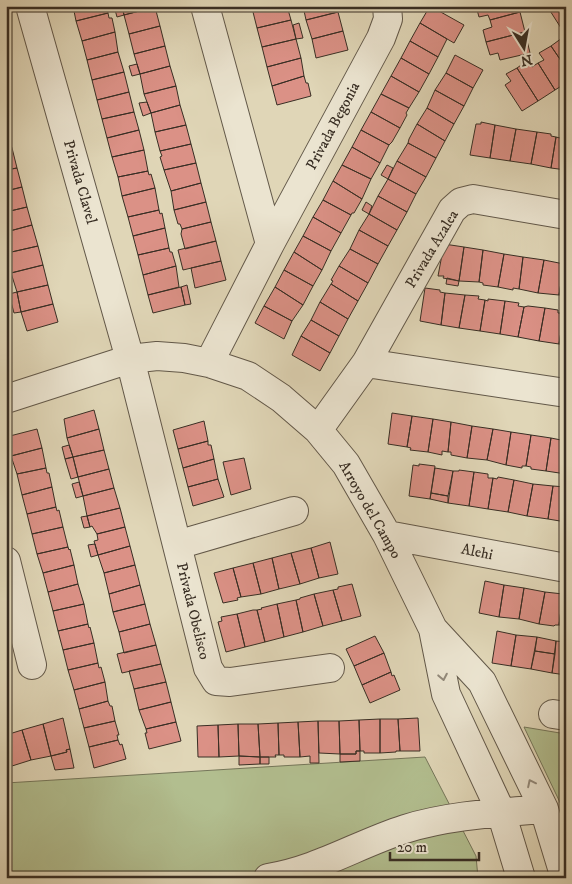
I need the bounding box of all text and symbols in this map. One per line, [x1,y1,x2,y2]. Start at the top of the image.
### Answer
north arrow [500,22,550,72]
text: N [518,50,534,70]
street label: Privada Begonia [302,78,364,173]
street label: Privada Clavel [59,138,101,227]
street label: Privada Azalea [401,206,463,291]
street label: Arroyo del Campo [334,458,406,562]
street label: Alehi [460,540,495,564]
street label: Privada Obelisco [172,561,214,661]
one-way arrow [437,673,447,681]
one-way arrow [527,779,537,788]
scale bar [390,829,478,861]
text: 20 m [397,838,427,857]

